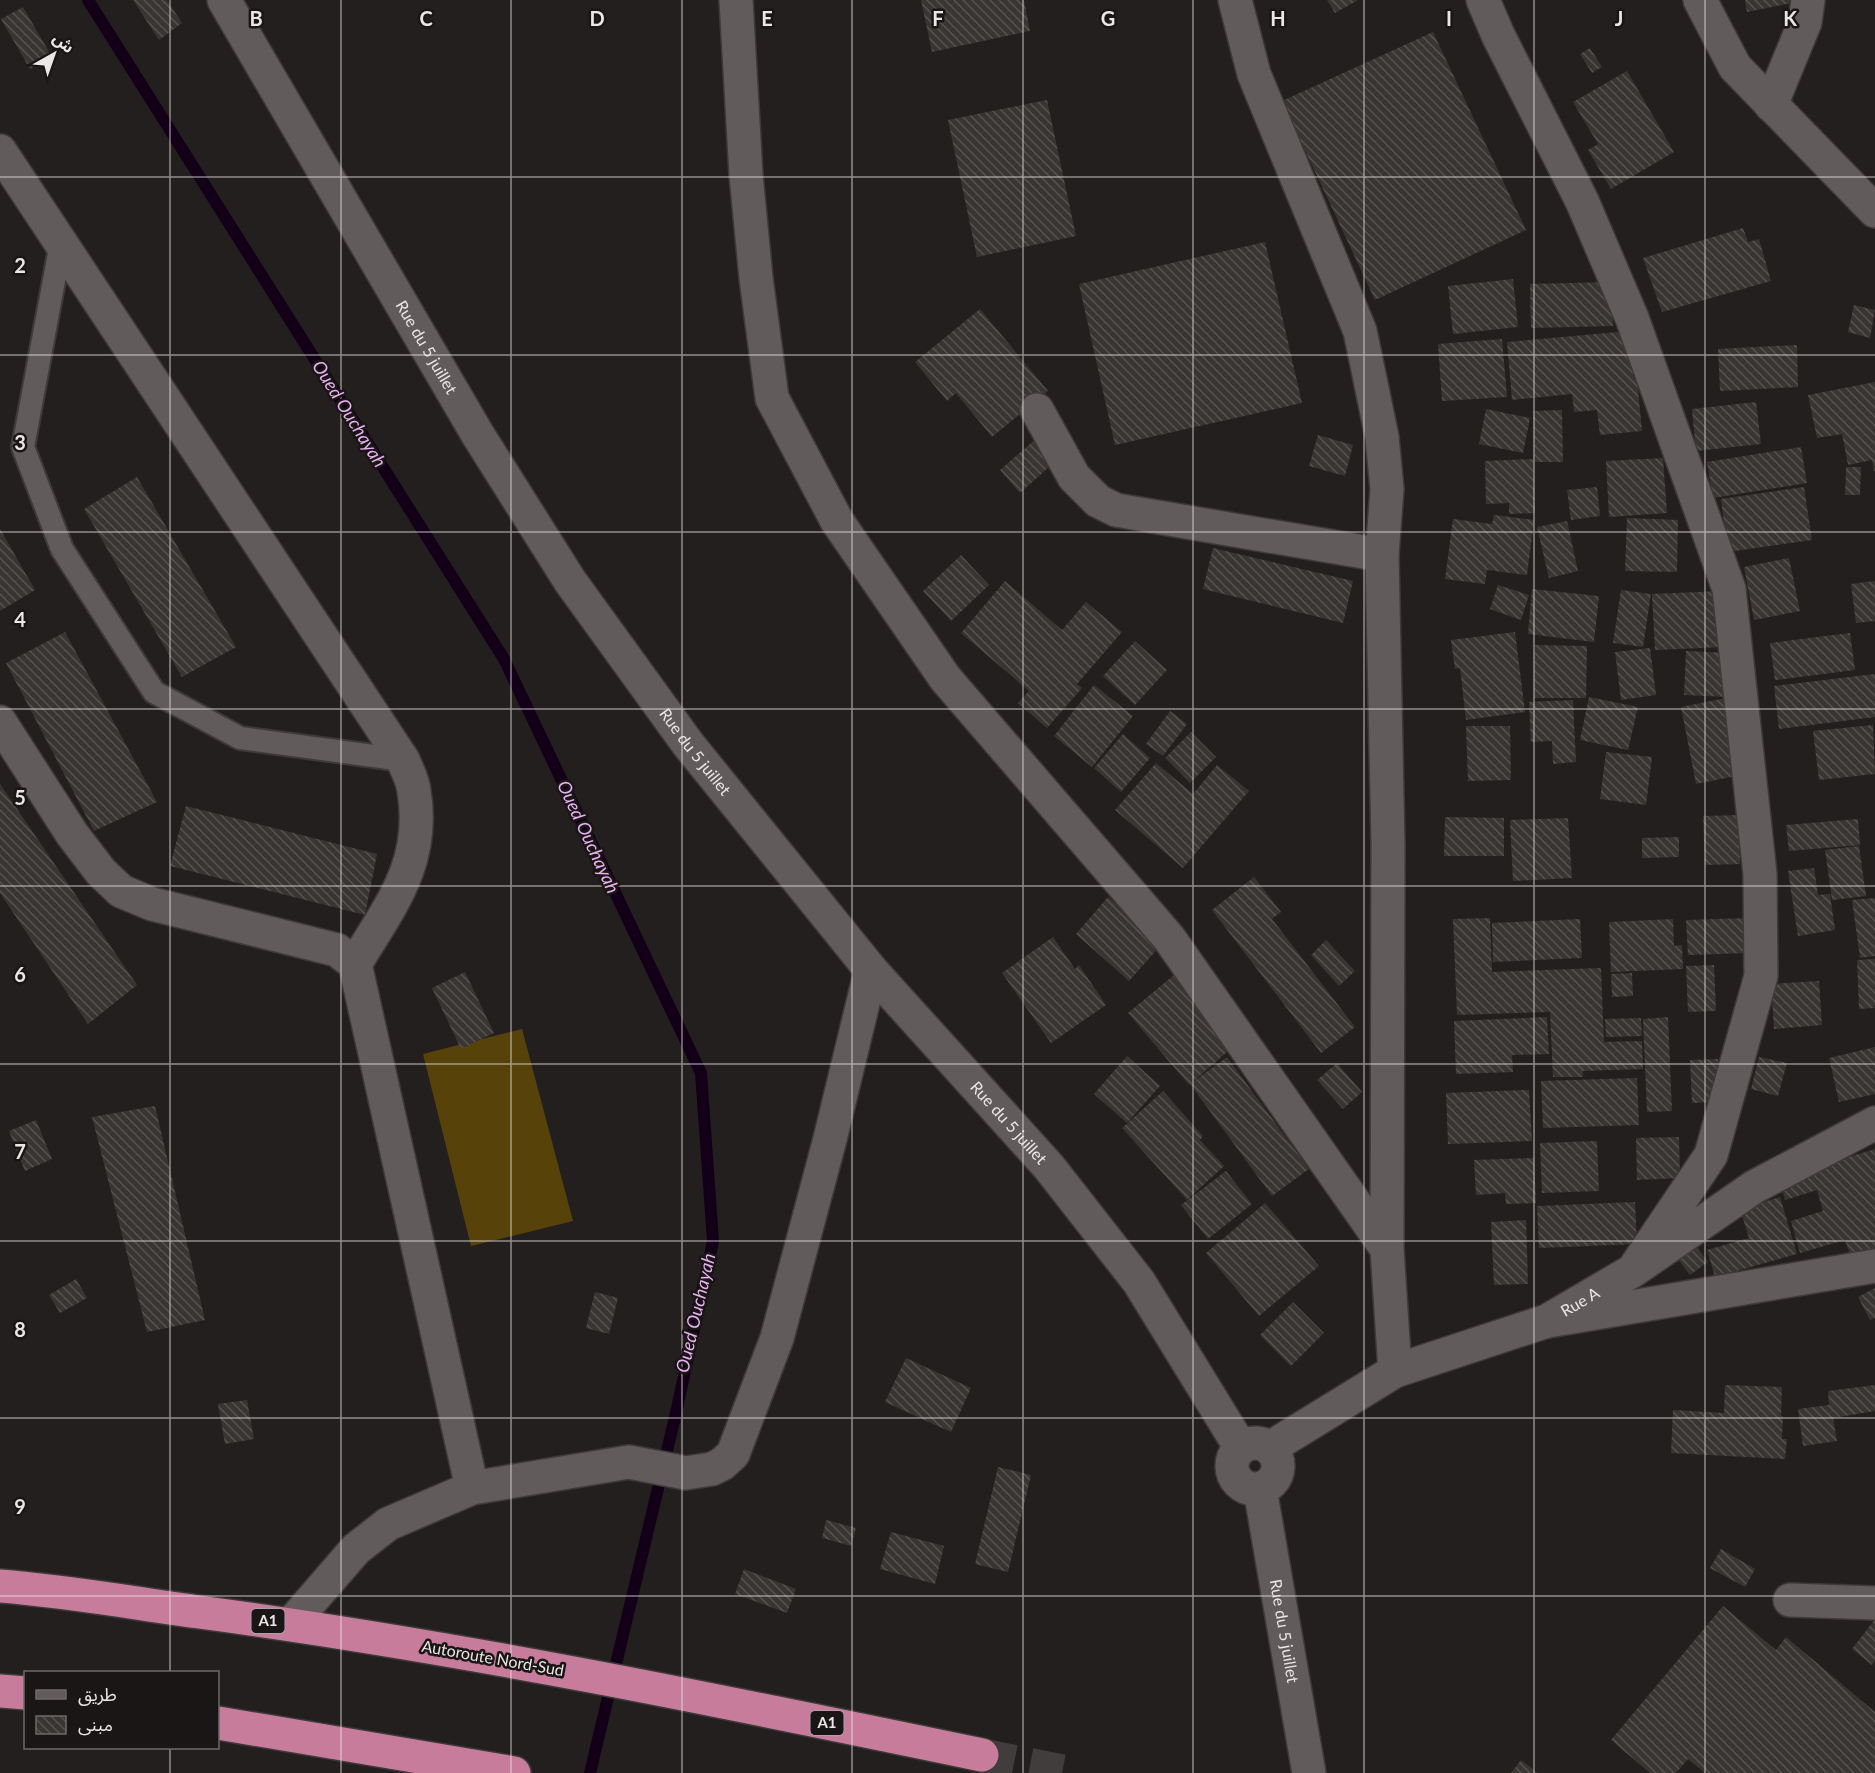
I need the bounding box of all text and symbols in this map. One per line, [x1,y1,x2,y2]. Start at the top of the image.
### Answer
text: B [249,6,263,30]
text: C [419,6,433,30]
text: D [589,6,605,30]
text: E [761,6,773,30]
text: F [932,6,944,30]
text: G [1101,6,1115,30]
text: H [1270,6,1286,30]
text: I [1446,6,1452,30]
text: J [1615,6,1623,30]
text: K [1783,6,1797,30]
north arrow [24,24,84,84]
text: ش [49,28,79,57]
text: 2 [14,253,26,277]
street label: Rue du 5 juillet [392,297,462,397]
water label: Oued Ouchayah [308,356,392,471]
text: 3 [14,430,26,454]
text: 4 [14,607,26,631]
street label: Rue du 5 juillet [656,704,736,799]
water label: Oued Ouchayah [553,777,625,897]
text: 5 [14,785,26,809]
text: 6 [14,962,26,986]
street label: Rue du 5 juillet [967,1077,1052,1168]
text: 7 [14,1139,26,1163]
water label: Oued Ouchayah [671,1251,719,1375]
street label: Rue A [1557,1282,1603,1320]
text: 8 [14,1317,26,1341]
text: 9 [14,1494,26,1518]
street label: Rue du 5 juillet [1267,1578,1303,1684]
road number: A1 [252,1609,284,1633]
street label: Autoroute Nord-Sud [421,1636,566,1679]
legend [24,1671,219,1749]
text: طريق [78,1683,117,1706]
road number: A1 [810,1711,844,1735]
text: مبنى [78,1713,113,1736]

